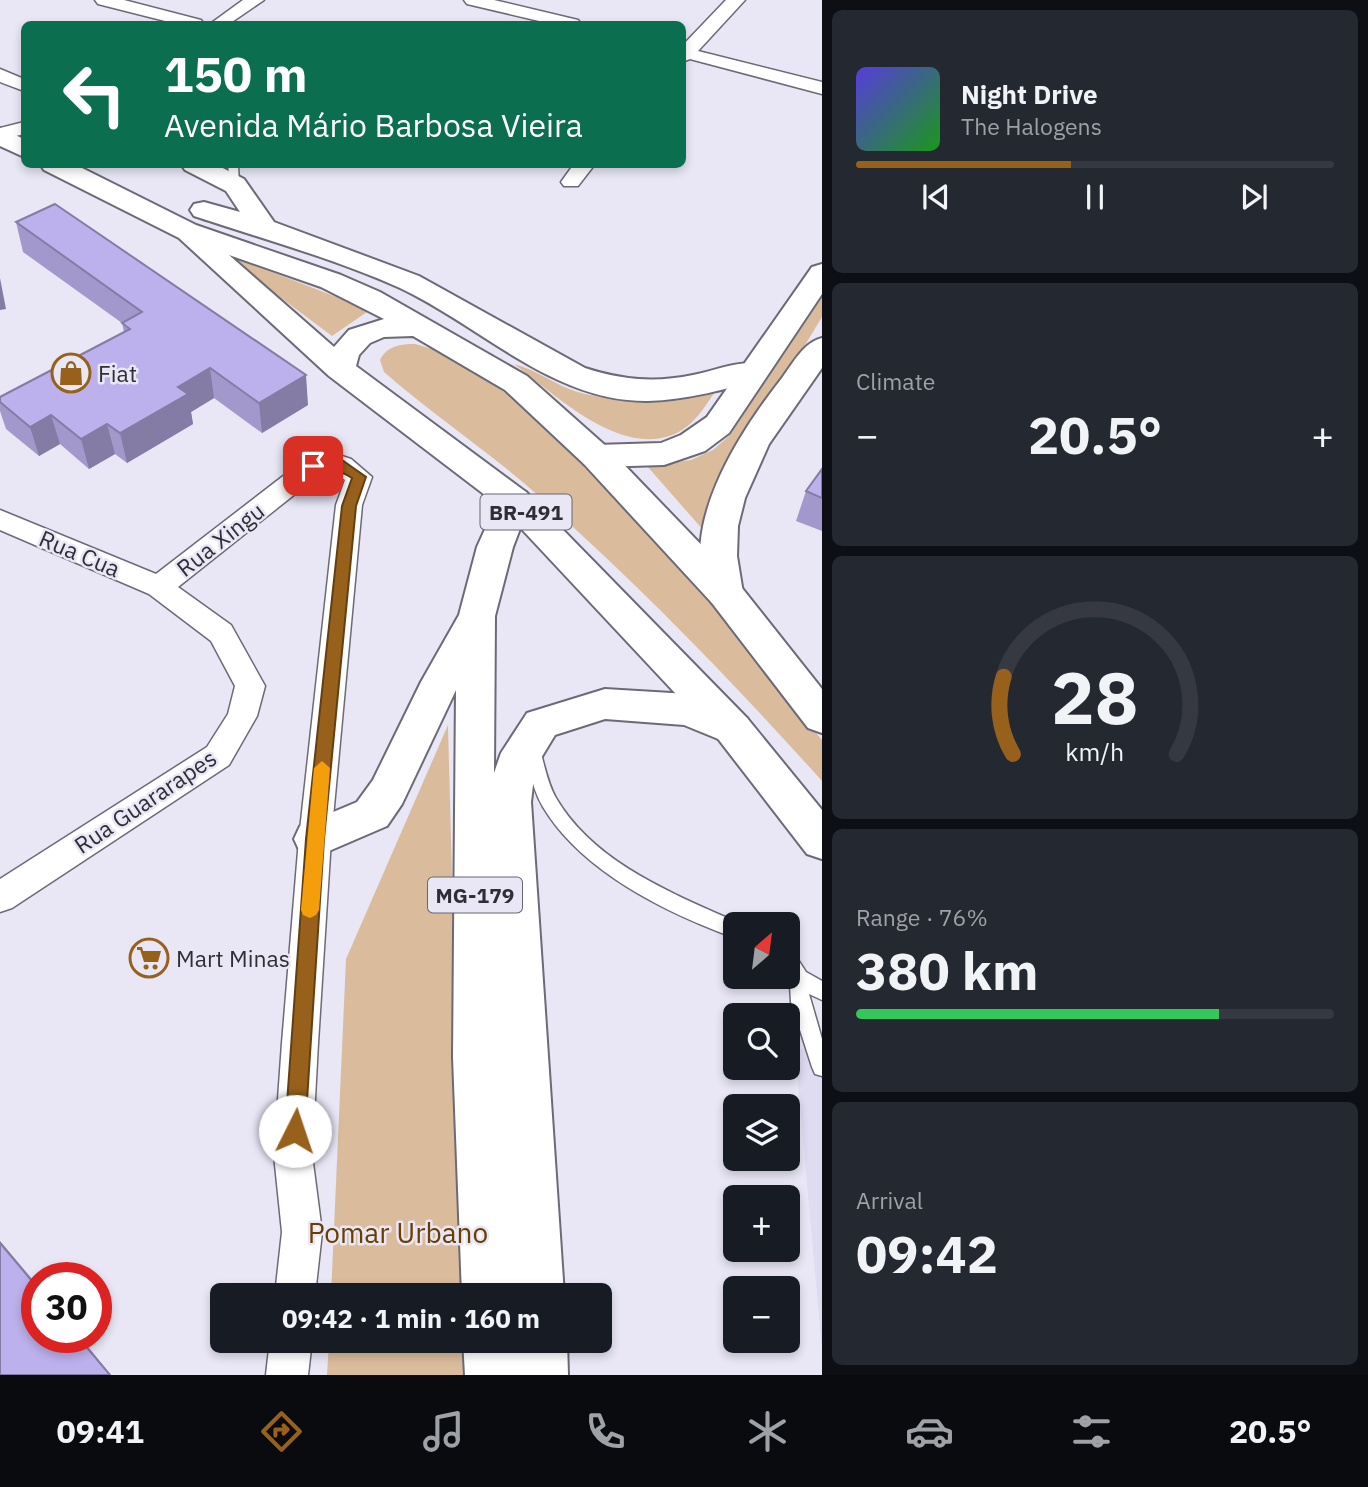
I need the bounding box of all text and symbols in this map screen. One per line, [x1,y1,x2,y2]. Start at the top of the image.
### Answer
text: 150 m [164,42,308,105]
icon: left [49,49,140,140]
text: Night Drive [961,77,1098,111]
text: Avenida Mário Barbosa Vieira [164,104,583,146]
text: The Halogens [961,111,1102,141]
icon: previous [917,178,955,216]
icon: pause [1076,178,1114,216]
icon: next [1235,178,1273,216]
shop icon: Fiat [50,352,92,394]
place label: Fiat [98,358,137,388]
text: Climate [856,366,935,396]
text: 20.5° [1028,401,1162,468]
text: − [856,410,879,459]
text: + [1311,410,1334,459]
pin [283,436,343,496]
icon: arrive [294,447,332,485]
road number: BR-491 [480,494,572,530]
street label: Rua Xingu [170,495,270,583]
street label: Rua Cua [35,523,125,583]
text: 28 [1051,649,1139,744]
text: km/h [1066,734,1124,767]
street label: Rua Guararapes [68,742,222,860]
road number: MG-179 [428,878,522,912]
text: Range · 76% [856,902,988,932]
north arrow [723,912,800,989]
map controls [723,912,800,1353]
supermarket icon: Mart Minas [128,937,170,979]
text: 380 km [856,937,1038,1004]
place label: Mart Minas [176,943,290,973]
button: search [723,1003,800,1080]
position arrow [258,1094,332,1168]
button: layers [723,1094,800,1171]
button: + [723,1185,800,1262]
text: Arrival [856,1185,923,1215]
park label: Pomar Urbano [308,1214,488,1251]
text: 09:42 [856,1220,998,1287]
speed limit sign: 30 [21,1262,112,1353]
button: − [723,1276,800,1353]
text: 09:42 · 1 min · 160 m [282,1301,540,1335]
icon: directions [257,1407,306,1456]
icon: music [419,1407,468,1456]
icon: phone [581,1407,630,1456]
icon: climate [743,1407,792,1456]
icon: car [905,1407,954,1456]
icon: filters [1067,1407,1116,1456]
text: 09:41 [57,1410,144,1452]
text: 20.5° [1229,1410,1311,1452]

